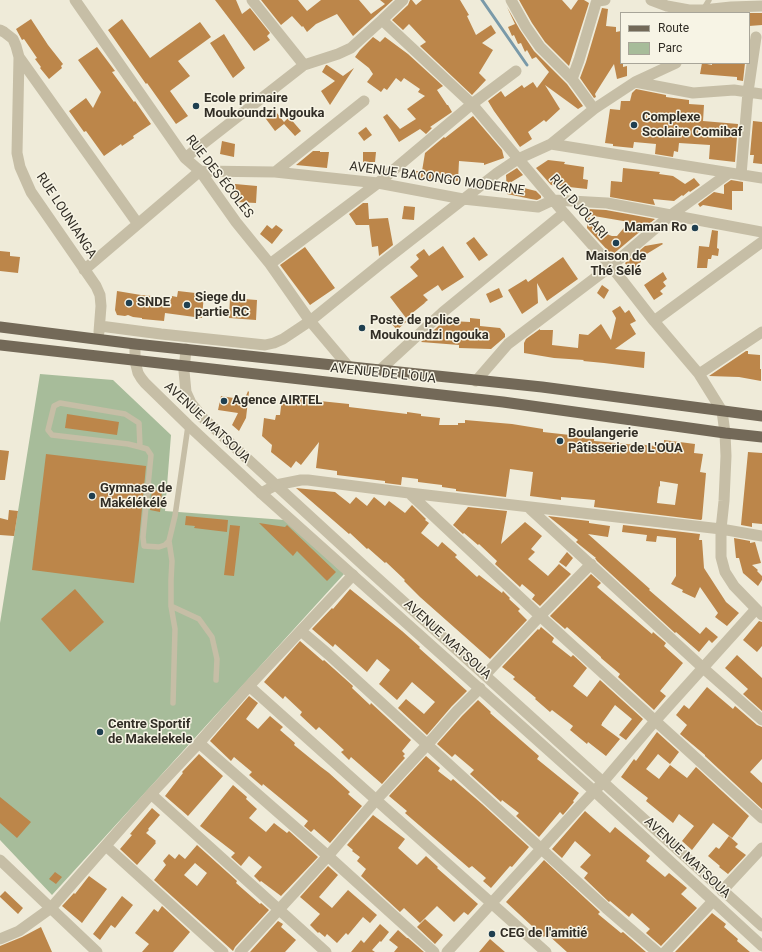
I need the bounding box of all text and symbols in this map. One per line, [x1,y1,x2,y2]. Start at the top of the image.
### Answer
legend [620,12,750,64]
text: Route [658,21,689,35]
text: Parc [658,41,682,55]
place label: Ecole primaire Moukoundzi Ngouka [204,91,325,122]
marker: Ecole primaire Moukoundzi Ngouka [191,101,201,111]
place label: Complexe Scolaire Comibaf [642,110,742,141]
marker: Complexe Scolaire Comibaf [629,120,639,130]
street label: RUE DES ÉCOLES [182,132,256,222]
street label: AVENUE BACONGO MODERNE [348,159,526,199]
street label: RUE LOUNIANGA [32,170,100,262]
street label: RUE DJOUARI [546,172,610,242]
place label: Maman Ro [624,220,687,236]
marker: Maman Ro [690,223,700,233]
marker: Maison de Thé Sélé [611,238,621,248]
place label: Maison de Thé Sélé [586,249,646,280]
place label: Siege du partie RC [195,290,249,321]
place label: SNDE [137,295,170,311]
marker: SNDE [124,298,134,308]
marker: Siege du partie RC [182,300,192,310]
place label: Poste de police Moukoundzi ngouka [370,313,489,344]
marker: Poste de police Moukoundzi ngouka [357,323,367,333]
street label: AVENUE DE L'OUA [329,361,437,387]
street label: AVENUE MATSOUA [161,379,253,467]
place label: Agence AIRTEL [232,393,322,409]
marker: Agence AIRTEL [219,396,229,406]
place label: Boulangerie Pâtisserie de L'OUA [568,426,683,457]
marker: Boulangerie Pâtisserie de L'OUA [555,436,565,446]
place label: Gymnase de Makélékélé [100,481,172,512]
marker: Gymnase de Makélékélé [87,491,97,501]
street label: AVENUE MATSOUA [400,597,494,683]
place label: Centre Sportif de Makelekele [108,717,193,748]
marker: Centre Sportif de Makelekele [95,727,105,737]
street label: AVENUE MATSOUA [641,814,733,902]
place label: CEG de l'amitié [500,926,587,942]
marker: CEG de l'amitié [487,929,497,939]

